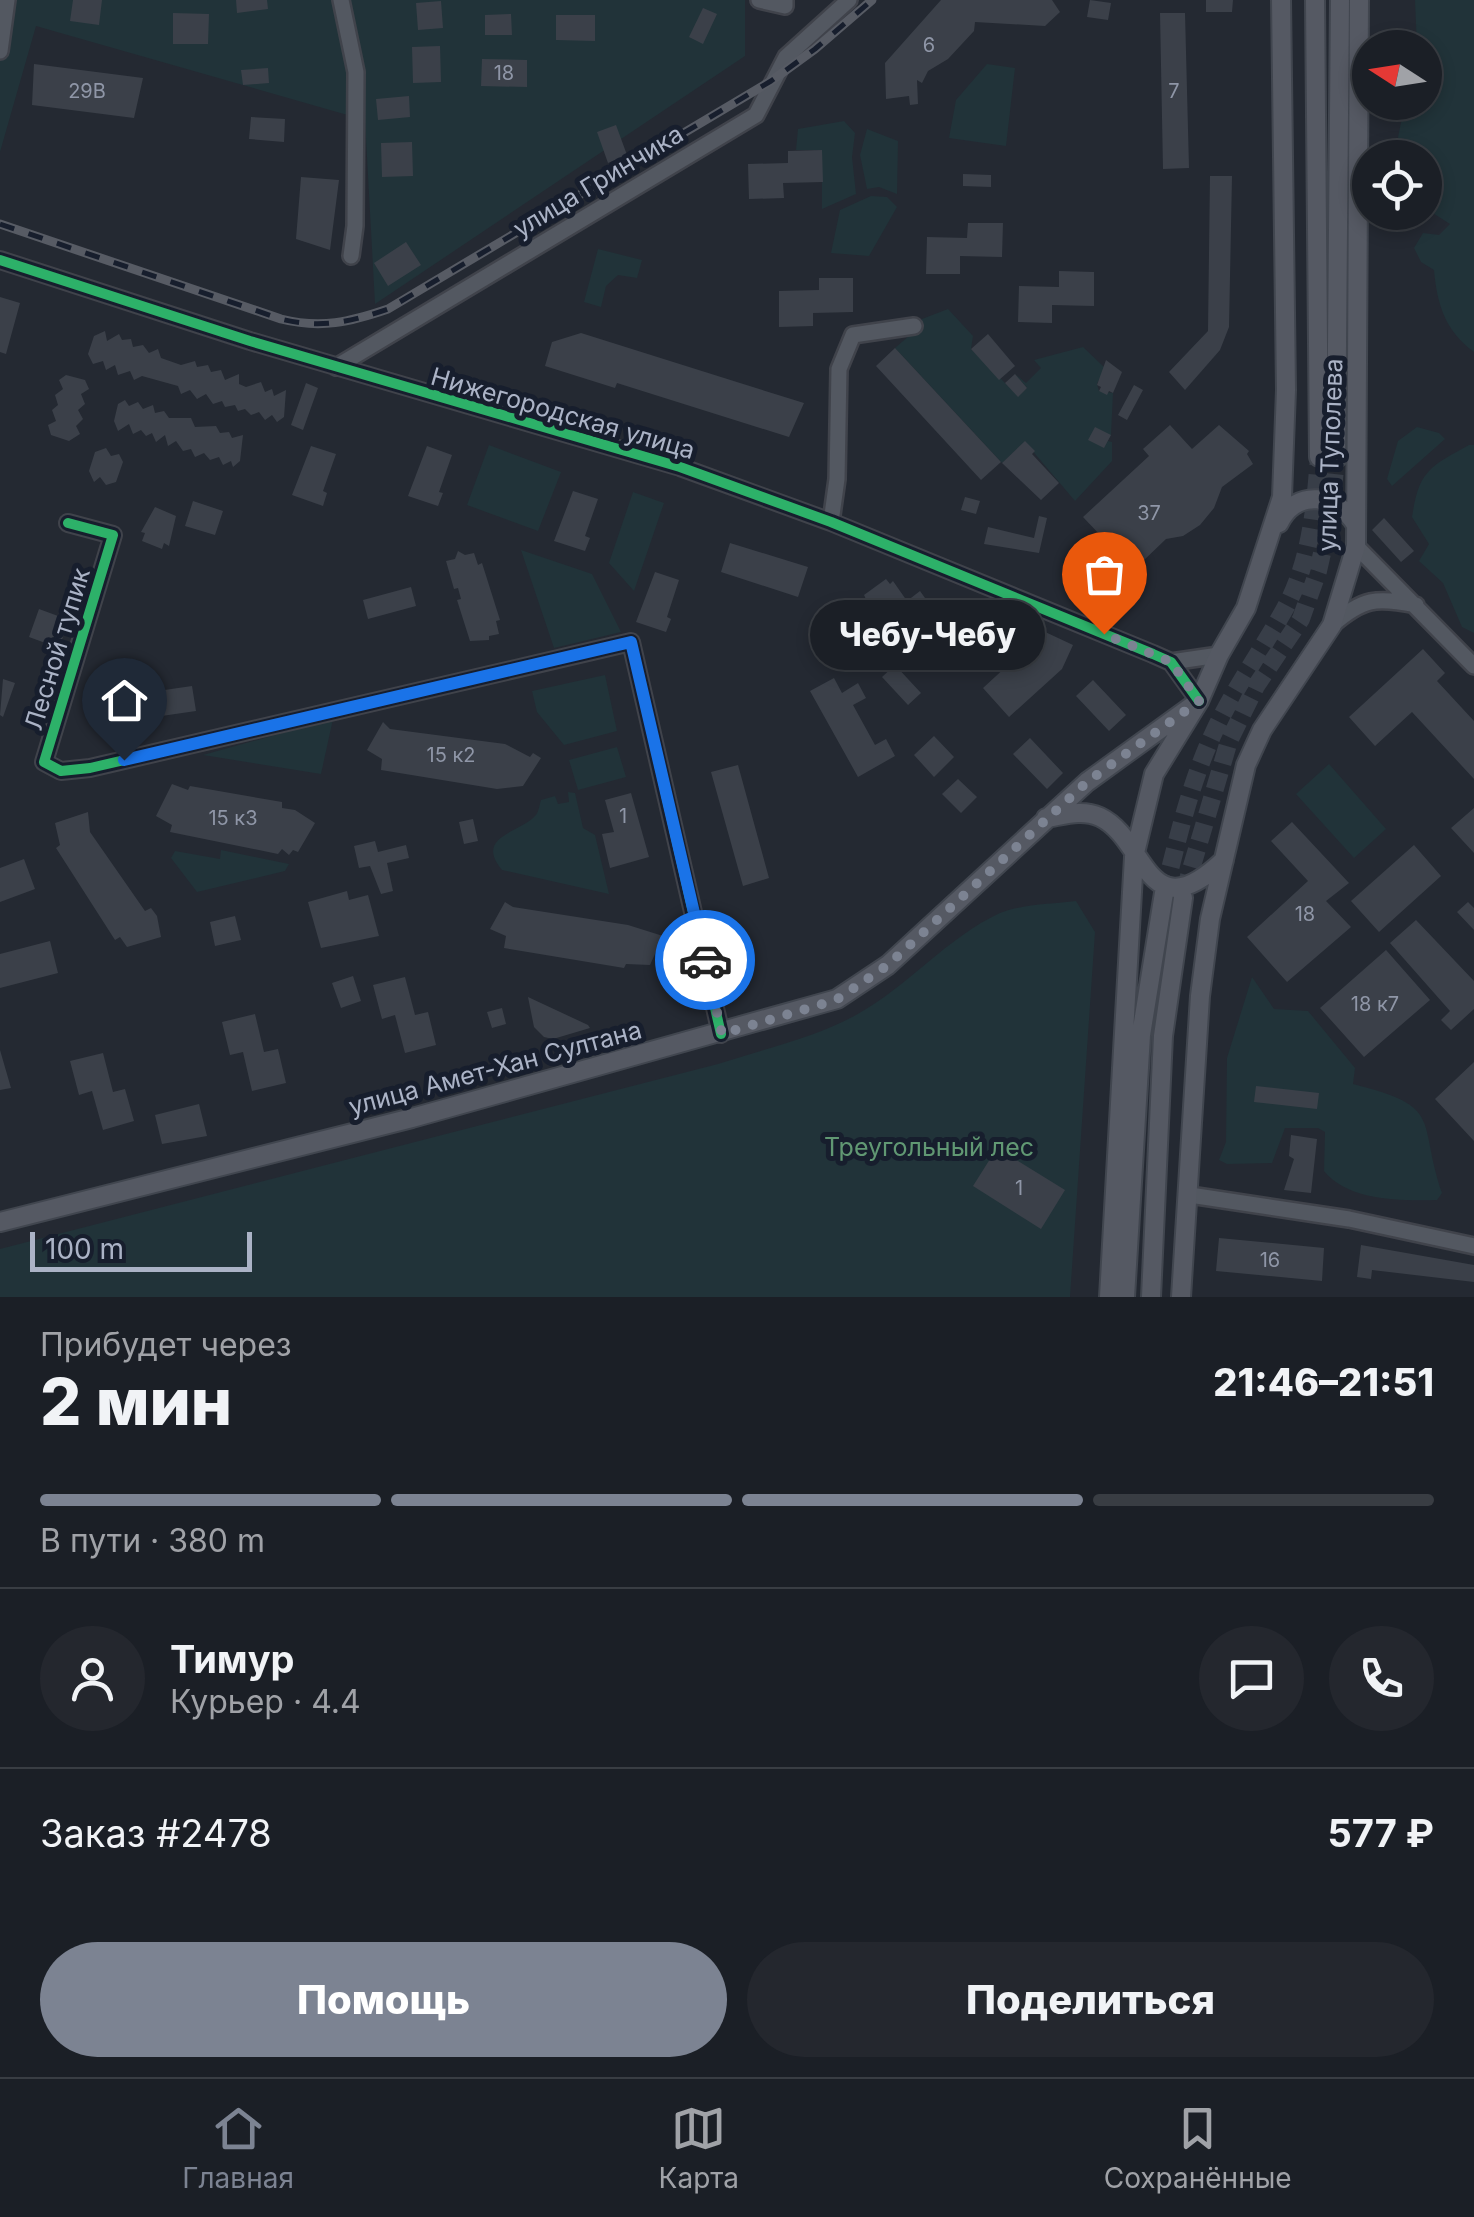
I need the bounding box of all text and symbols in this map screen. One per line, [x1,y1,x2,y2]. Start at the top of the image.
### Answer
north arrow [1352,30,1442,120]
map controls [1352,30,1442,230]
house number: 6 [923,33,935,57]
house number: 18 [494,61,514,85]
house number: 29В [68,79,106,103]
house number: 7 [1168,79,1180,103]
street label: улица Гринчика [508,118,688,244]
button: locate [1352,140,1442,230]
street label: улица Туполева [1312,358,1348,552]
street label: Нижегородская улица [428,361,698,465]
house number: 37 [1137,501,1161,525]
pin [1062,532,1147,635]
icon: bag [1077,547,1132,602]
street label: Лесной тупик [18,564,96,734]
callout: Чебу-Чебу [809,599,1044,669]
text: Чебу-Чебу [839,615,1016,654]
pin [82,658,167,761]
icon: home [97,673,152,728]
house number: 15 к2 [427,743,475,767]
house number: 1 [619,804,627,828]
house number: 15 к3 [208,806,258,830]
house number: 18 [1295,902,1315,926]
courier [655,910,755,1010]
icon: car [678,933,733,988]
house number: 18 к7 [1351,992,1399,1016]
street label: улица Амет-Хан Султана [345,1014,645,1122]
park label: Треугольный лес [824,1132,1034,1162]
house number: 1 [1015,1176,1023,1200]
scale bar [30,1227,252,1272]
text: 100 m [45,1232,124,1266]
house number: 16 [1260,1248,1280,1272]
text: Прибудет через [40,1325,292,1364]
text: 21:46–21:51 [1213,1359,1434,1405]
text: 2 мин [40,1362,232,1441]
text: В пути · 380 m [40,1521,265,1560]
button: person [40,1626,145,1731]
button: chat [1199,1626,1304,1731]
button: phone [1329,1626,1434,1731]
text: Тимур [170,1636,295,1682]
text: Курьер · 4.4 [170,1682,361,1721]
text: Заказ #2478 [40,1810,272,1856]
text: 577 ₽ [1328,1810,1434,1856]
button: Помощь [40,1942,727,2057]
button: Поделиться [747,1942,1434,2057]
tab: Главная [182,2101,294,2195]
tab: Карта [659,2101,739,2195]
tab: Сохранённые [1104,2101,1292,2195]

